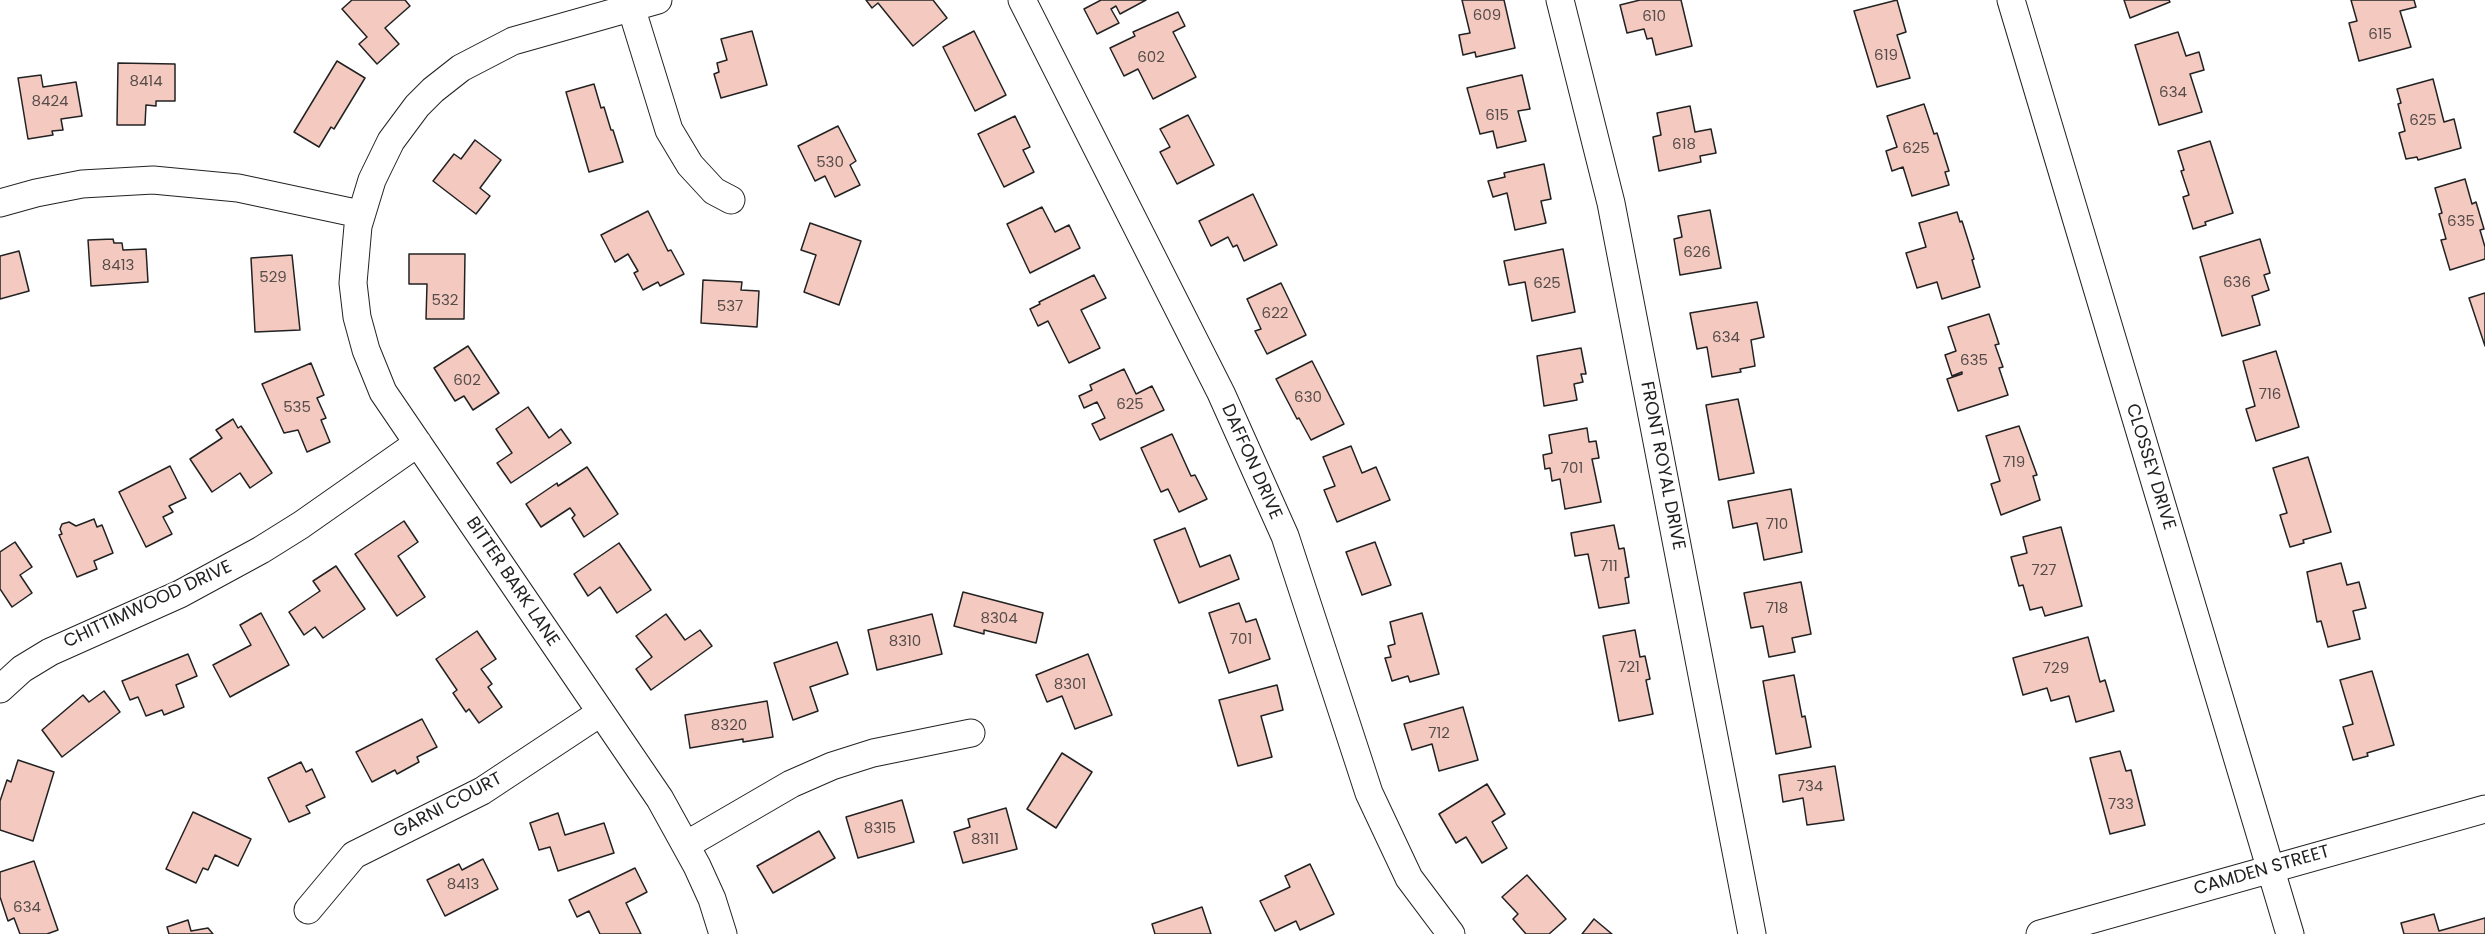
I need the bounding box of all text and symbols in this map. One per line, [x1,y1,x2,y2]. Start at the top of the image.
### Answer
house number: 609 [1473,7,1501,25]
house number: 610 [1642,8,1666,26]
house number: 615 [2368,26,2392,44]
house number: 619 [1874,47,1898,65]
house number: 602 [1137,49,1165,67]
house number: 8414 [129,73,163,91]
house number: 634 [2159,84,2187,102]
house number: 8424 [32,93,68,111]
house number: 615 [1485,107,1509,125]
house number: 625 [2409,112,2437,130]
house number: 618 [1672,136,1696,154]
house number: 625 [1902,140,1930,158]
house number: 530 [816,154,844,172]
house number: 635 [2447,213,2475,231]
house number: 626 [1683,244,1711,262]
house number: 8413 [102,257,134,275]
house number: 529 [259,269,287,287]
house number: 636 [2223,274,2251,292]
house number: 625 [1533,275,1561,293]
house number: 532 [432,292,458,310]
house number: 537 [717,298,743,316]
house number: 622 [1262,305,1288,323]
house number: 634 [1712,329,1740,347]
house number: 635 [1960,352,1988,370]
house number: 602 [453,372,481,390]
street label: FRONT ROYAL DRIVE [1635,380,1689,552]
house number: 716 [2259,386,2281,404]
house number: 630 [1294,389,1322,407]
house number: 625 [1116,396,1144,414]
house number: 535 [283,399,311,417]
street label: DAFFON DRIVE [1216,401,1286,523]
street label: CLOSSEY DRIVE [2121,401,2179,533]
house number: 719 [2003,454,2025,472]
house number: 701 [1561,460,1583,478]
street label: BITTER BARK LANE [461,513,563,651]
house number: 710 [1766,516,1788,534]
street label: CHITTIMWOOD DRIVE [60,557,236,653]
house number: 711 [1600,558,1618,576]
house number: 727 [2031,562,2057,580]
house number: 718 [1766,600,1788,618]
house number: 8304 [980,610,1018,628]
house number: 701 [1230,631,1252,649]
house number: 8310 [889,633,921,651]
house number: 721 [1618,659,1640,677]
house number: 729 [2043,660,2069,678]
house number: 8301 [1054,676,1086,694]
house number: 8320 [711,717,747,735]
house number: 712 [1428,725,1450,743]
street label: GARNI COURT [390,768,506,844]
house number: 734 [1797,778,1823,796]
house number: 733 [2108,796,2134,814]
house number: 8315 [864,820,896,838]
house number: 8311 [971,831,999,849]
street label: CAMDEN STREET [2192,841,2332,901]
house number: 8413 [447,876,479,894]
house number: 634 [13,899,41,917]

